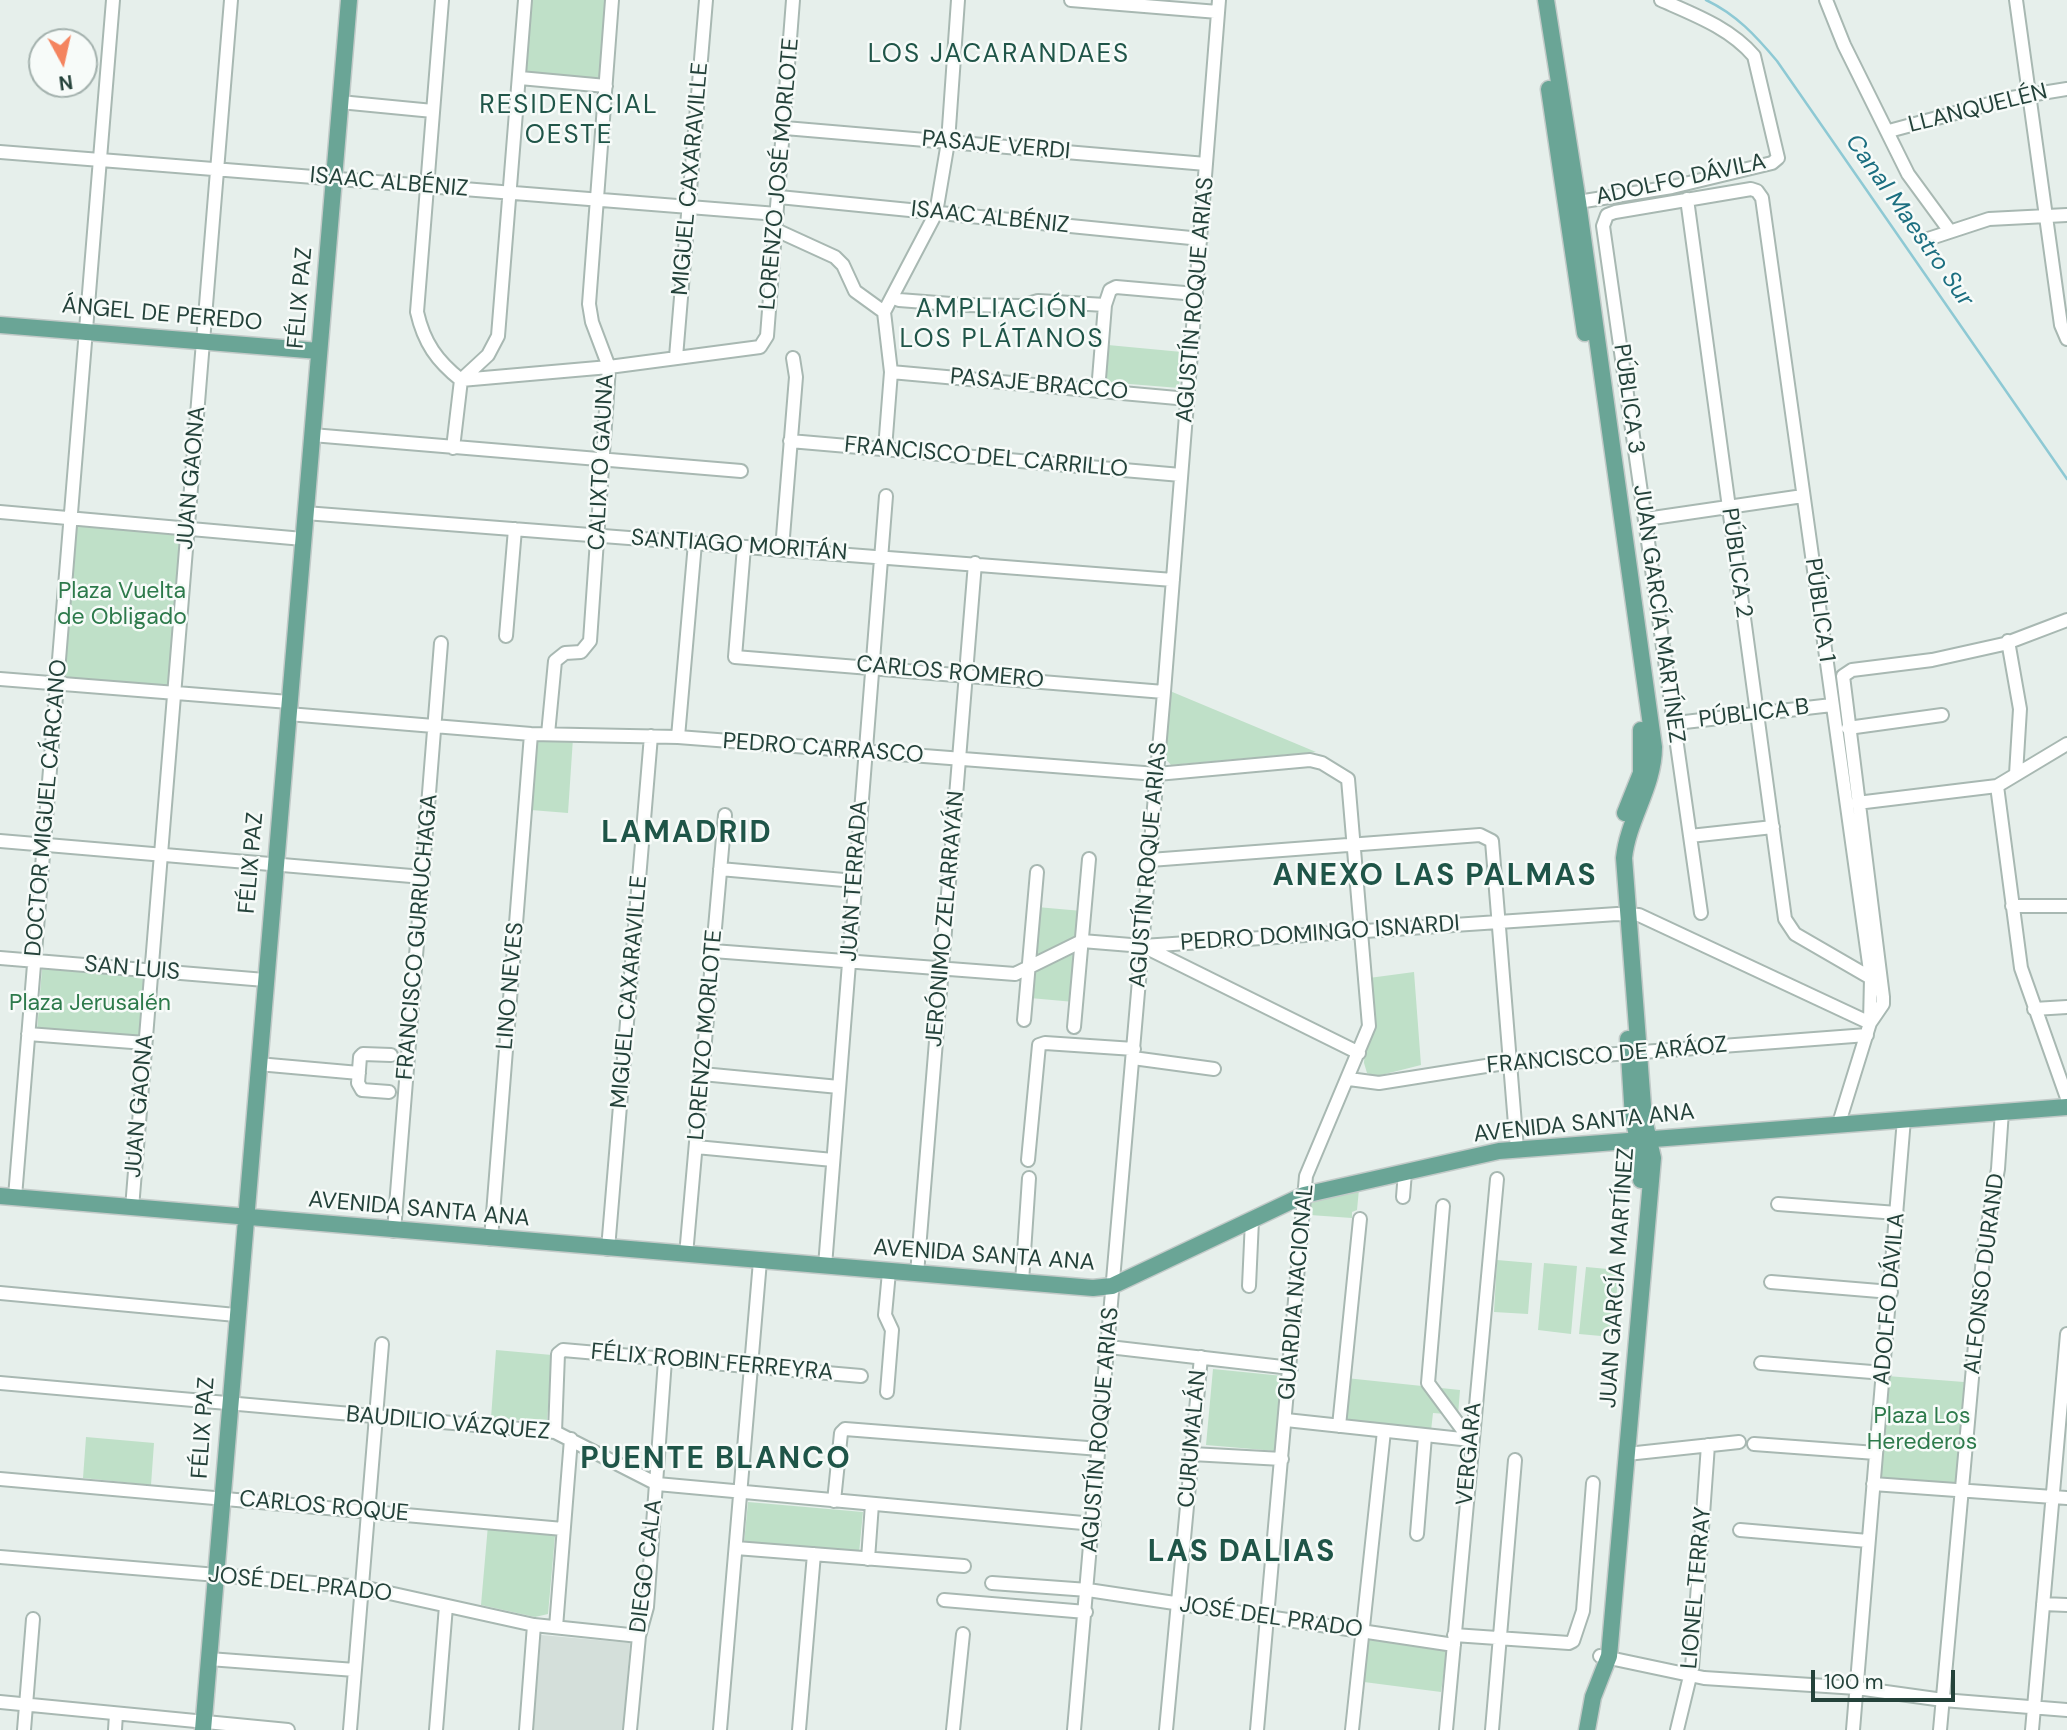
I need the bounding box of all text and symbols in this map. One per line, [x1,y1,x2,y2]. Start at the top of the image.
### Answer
north arrow [28,28,98,98]
street label: LORENZO JOSÉ MORLOTE [754,37,806,311]
district label: LOS JACARANDAES [870,39,1128,71]
street label: MIGUEL CAXARAVILLE [667,61,715,297]
text: N [57,69,74,96]
street label: LLANQUELÉN [1906,78,2050,140]
district label: RESIDENCIAL OESTE [481,90,657,152]
street label: PASAJE VERDI [921,126,1071,166]
water label: Canal Maestro Sur [1839,129,1979,313]
street label: ADOLFO DÁVILA [1593,149,1769,211]
street label: ISAAC ALBÉNIZ [309,162,469,204]
street label: AGUSTÍN ROQUE ARIAS [1172,176,1220,424]
street label: ISAAC ALBÉNIZ [910,196,1070,240]
street label: FÉLIX PAZ [283,246,319,350]
street label: ÁNGEL DE PEREDO [60,292,264,338]
district label: AMPLIACIÓN LOS PLÁTANOS [901,294,1103,356]
street label: PÚBLICA 3 [1607,342,1649,456]
street label: PASAJE BRACCO [949,363,1129,407]
street label: CALIXTO GAUNA [584,373,620,551]
street label: JUAN GAONA [172,405,212,551]
street label: FRANCISCO DEL CARRILLO [843,432,1129,484]
street label: JUAN GARCÍA MARTÍNEZ [1626,483,1690,745]
street label: PÚBLICA 2 [1715,506,1757,620]
street label: SANTIAGO MORITÁN [630,525,848,567]
street label: PÚBLICA 1 [1798,556,1840,664]
park label: Plaza Vuelta de Obligado [57,578,187,632]
street label: CARLOS ROMERO [855,651,1045,695]
street label: DOCTOR MIGUEL CÁRCANO [20,658,74,958]
street label: PÚBLICA B [1697,694,1811,734]
street label: PEDRO CARRASCO [722,728,924,770]
street label: AGUSTÍN ROQUE ARIAS [1125,741,1173,989]
street label: JERÓNIMO ZELARRAYÁN [921,790,971,1048]
street label: FRANCISCO GURRUCHAGA [392,793,444,1081]
street label: JUAN TERRADA [836,799,874,963]
street label: FÉLIX PAZ [234,811,270,915]
district label: LAMADRID [602,816,772,852]
district label: ANEXO LAS PALMAS [1274,859,1596,895]
street label: MIGUEL CAXARAVILLE [606,874,654,1110]
street label: PEDRO DOMINGO ISNARDI [1179,910,1461,958]
street label: LINO NEVES [492,921,530,1051]
street label: LORENZO MORLOTE [683,929,729,1141]
street label: SAN LUIS [83,951,181,987]
park label: Plaza Jerusalén [9,990,171,1018]
street label: FRANCISCO DE ARÁOZ [1486,1032,1728,1080]
street label: JUAN GAONA [120,1033,160,1179]
street label: AVENIDA SANTA ANA [1472,1099,1696,1149]
street label: JUAN GARCÍA MARTÍNEZ [1595,1147,1641,1409]
street label: ALFONSO DURAND [1959,1172,2011,1376]
street label: GUARDIA NACIONAL [1274,1183,1320,1401]
street label: AVENIDA SANTA ANA [307,1187,531,1233]
street label: ADOLFO DÁVILA [1869,1212,1911,1386]
street label: AVENIDA SANTA ANA [872,1234,1096,1278]
street label: AGUSTÍN ROQUE ARIAS [1077,1306,1125,1554]
street label: FÉLIX ROBIN FERREYRA [590,1339,834,1387]
street label: CURUMALÁN [1173,1369,1213,1509]
street label: FÉLIX PAZ [187,1376,221,1480]
street label: BAUDILIO VÁZQUEZ [345,1401,551,1447]
street label: VERGARA [1452,1401,1488,1507]
park label: Plaza Los Herederos [1867,1403,1977,1457]
district label: PUENTE BLANCO [582,1442,850,1478]
street label: CARLOS ROQUE [238,1486,410,1528]
street label: DIEGO CALA [625,1498,669,1634]
street label: LIONEL TERRAY [1676,1506,1718,1670]
district label: LAS DALIAS [1149,1535,1335,1571]
street label: JOSÉ DEL PRADO [207,1562,393,1608]
street label: JOSÉ DEL PRADO [1178,1591,1364,1645]
scale bar [1815,1656,1958,1700]
text: 100 m [1824,1668,1884,1696]

